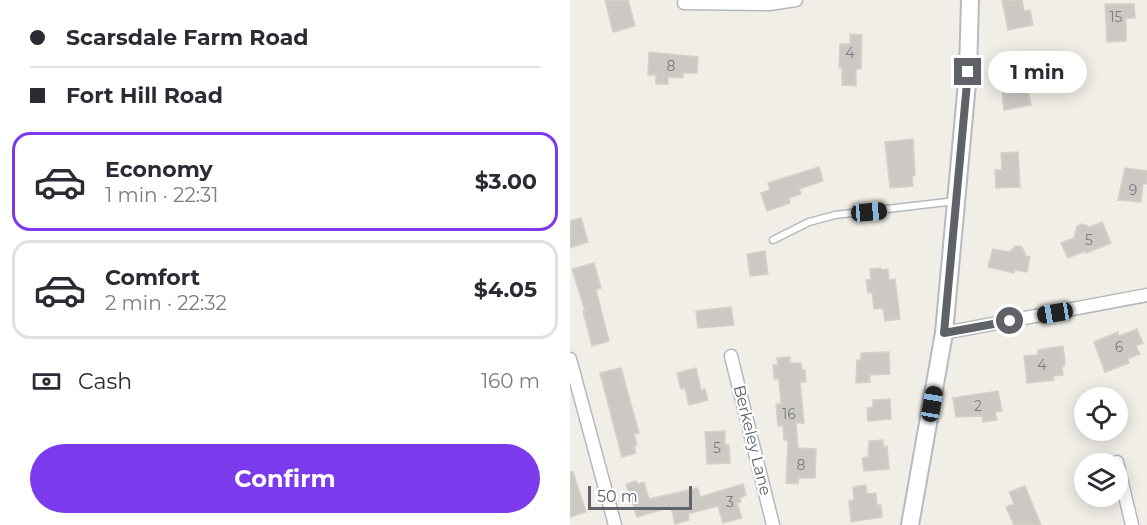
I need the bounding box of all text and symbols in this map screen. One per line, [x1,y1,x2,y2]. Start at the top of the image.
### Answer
house number: 15 [1110,8,1123,26]
text: Scarsdale Farm Road [66,24,309,51]
house number: 4 [845,44,855,62]
callout: 1 min [989,51,1088,93]
house number: 8 [667,57,676,75]
route end [954,58,981,85]
text: 1 min [1010,60,1065,84]
text: Fort Hill Road [66,82,223,109]
icon: car [33,155,87,209]
text: Economy [105,156,213,183]
text: $3.00 [475,168,537,195]
house number: 9 [1129,181,1137,199]
text: 1 min · 22:31 [105,183,219,207]
car [850,201,888,223]
house number: 5 [1085,231,1093,249]
icon: car [33,263,87,317]
text: Comfort [105,264,200,291]
text: $4.05 [474,276,537,303]
text: 2 min · 22:32 [105,291,227,315]
car [1036,301,1074,325]
route start [996,307,1023,334]
house number: 6 [1115,338,1124,356]
house number: 4 [1037,356,1047,374]
icon: cash [30,365,63,398]
text: Cash [78,368,132,395]
text: 160 m [481,369,540,393]
street label: Berkeley Lane [730,383,775,497]
car [920,385,944,423]
map controls [1074,387,1128,507]
button: locate [1074,387,1128,441]
house number: 2 [974,397,982,415]
house number: 16 [782,405,796,423]
house number: 5 [713,439,721,457]
button: Confirm [30,444,540,513]
button: layers [1074,453,1128,507]
house number: 8 [797,456,806,474]
scale bar [588,483,692,510]
text: 50 m [597,487,638,506]
house number: 3 [726,493,734,511]

